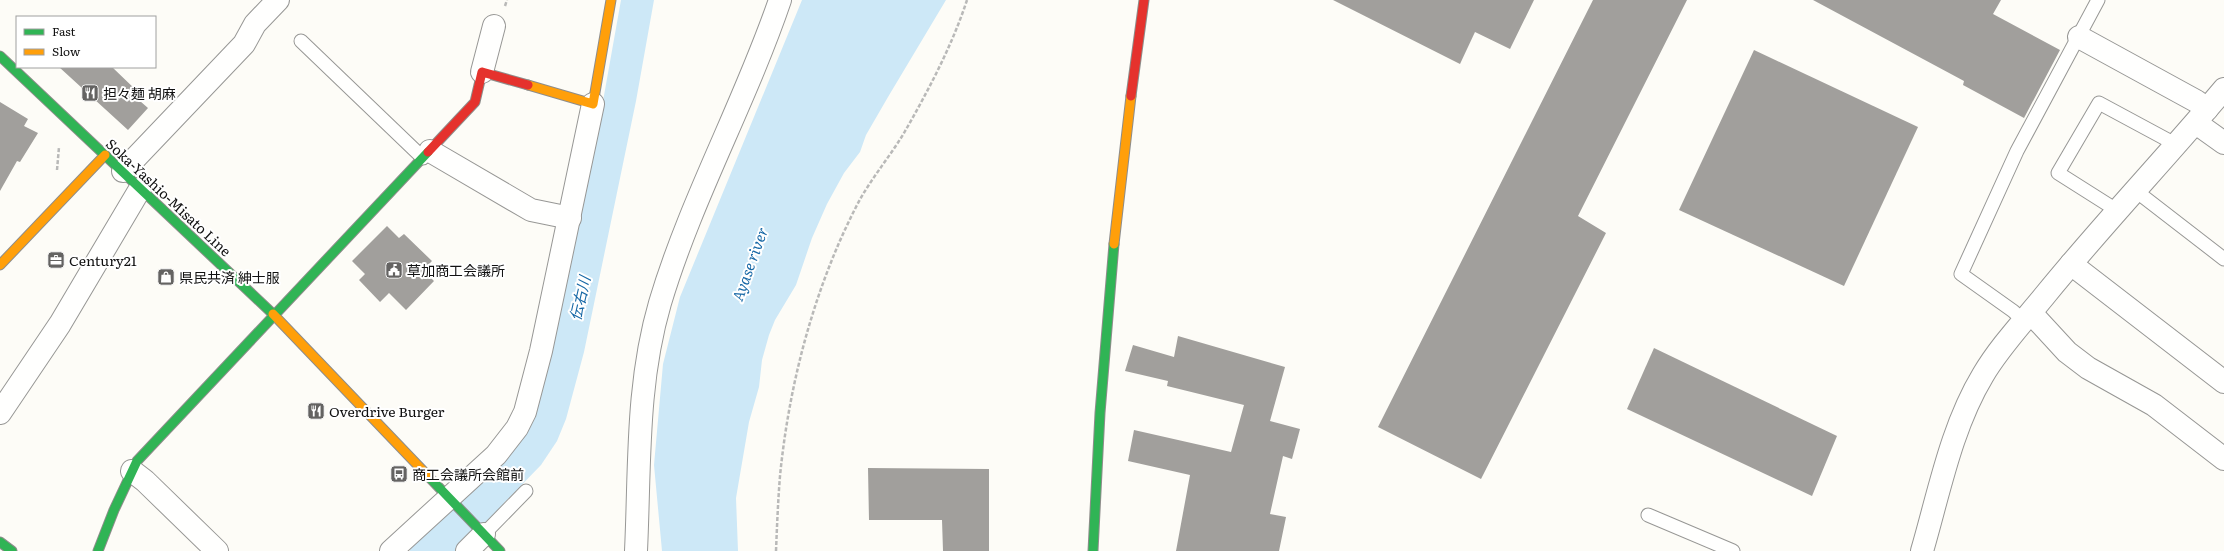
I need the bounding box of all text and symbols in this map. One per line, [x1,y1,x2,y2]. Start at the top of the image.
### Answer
legend [16,16,156,68]
text: Fast [52,22,76,40]
text: Slow [52,42,81,60]
restaurant icon: 担々麺 胡麻 [80,83,100,103]
place label: 担々麺 胡麻 [103,83,176,103]
street label: Soka-Yashio-Misato Line [102,134,236,260]
water label: Ayase river [725,224,773,304]
office icon: Century21 [46,250,66,270]
place label: Century21 [69,250,137,270]
public building icon: 草加商工会議所 [384,260,404,280]
place label: 草加商工会議所 [407,260,505,280]
shop icon: 県民共済 紳士服 [156,267,176,287]
place label: 県民共済 紳士服 [179,267,280,287]
water label: 伝右川 [563,272,596,323]
restaurant icon: Overdrive Burger [306,401,326,421]
place label: Overdrive Burger [329,401,445,421]
bus stop icon: 商工会議所会館前 [389,464,409,484]
place label: 商工会議所会館前 [412,464,524,484]

